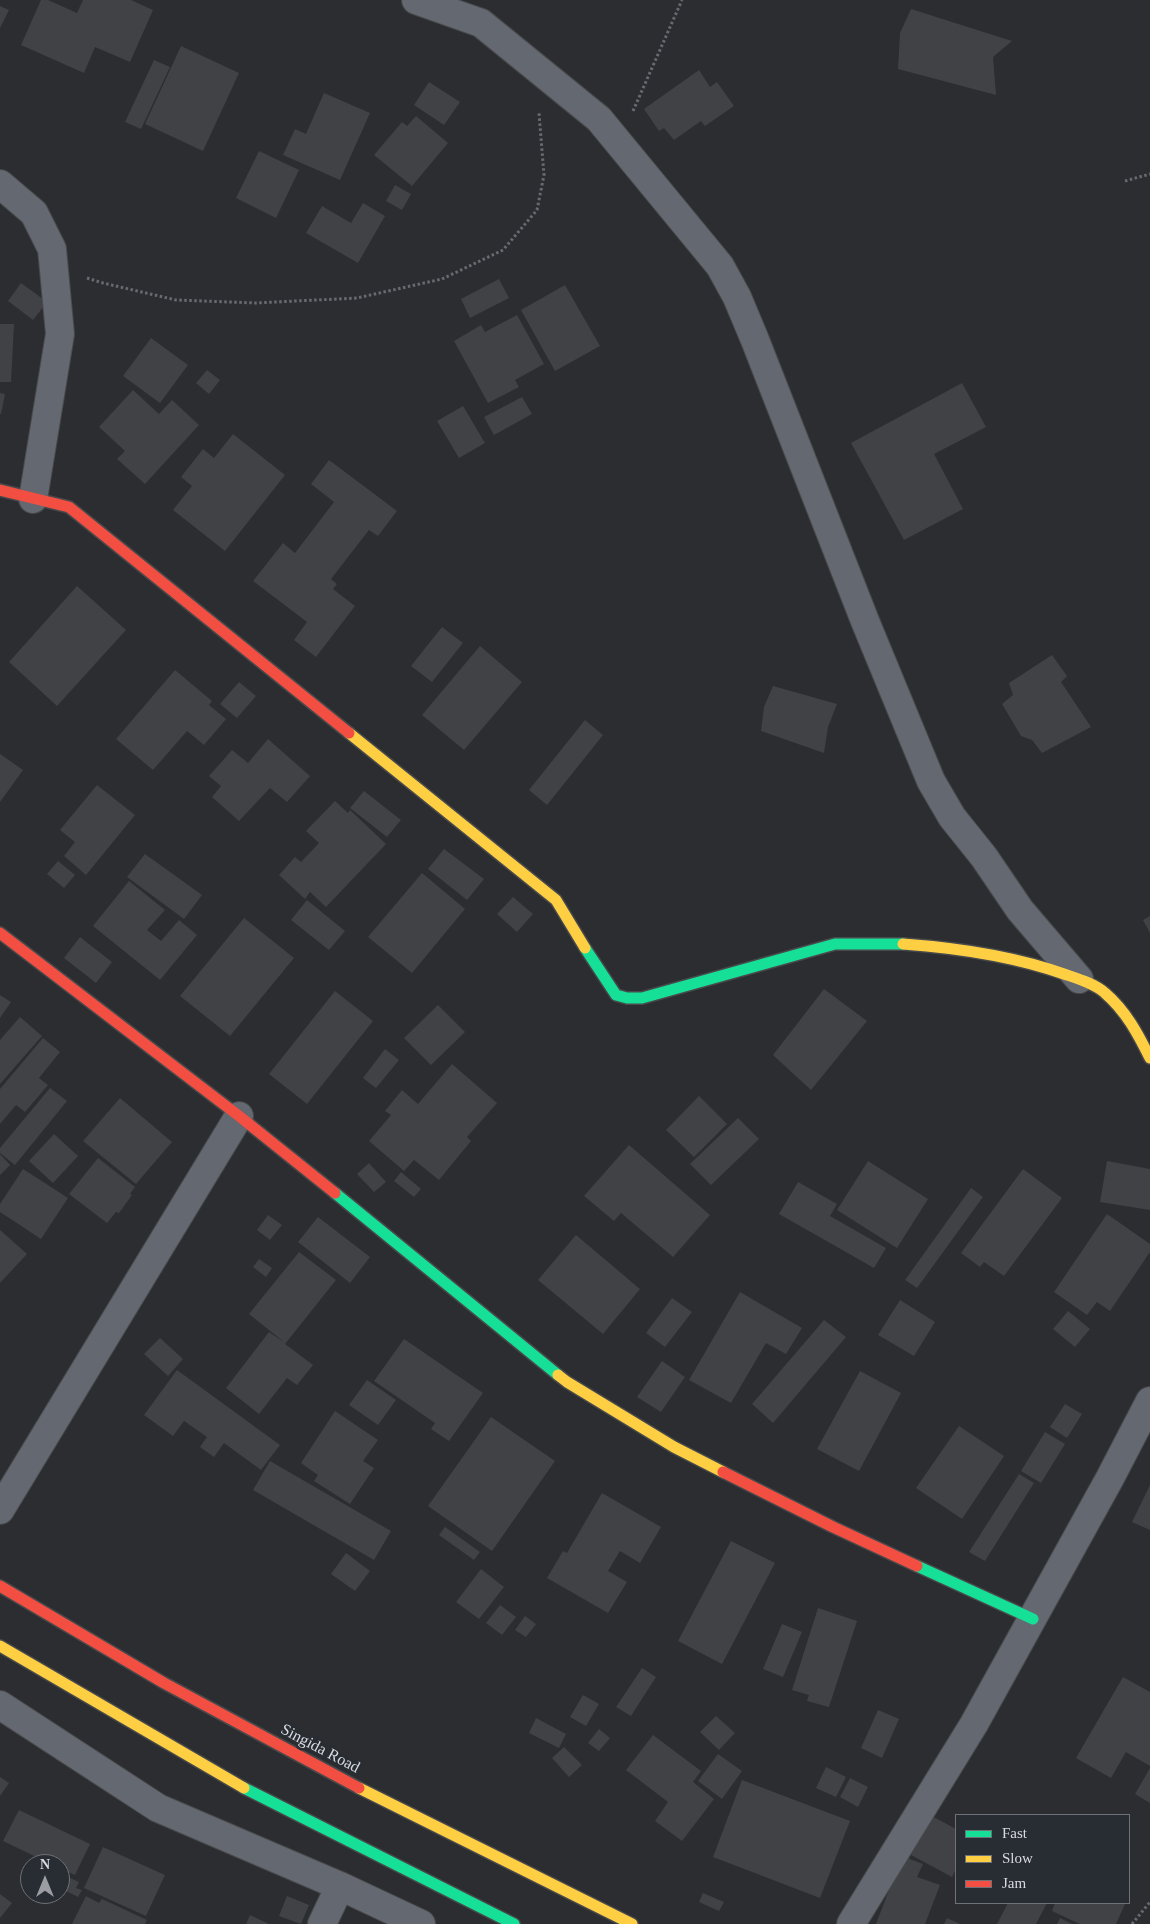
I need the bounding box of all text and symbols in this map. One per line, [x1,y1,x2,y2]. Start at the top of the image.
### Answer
street label: Singida Road [277,1720,363,1778]
legend [955,1814,1130,1904]
text: Fast [1002,1825,1027,1841]
text: Slow [1002,1850,1033,1866]
north arrow [20,1854,70,1904]
text: N [40,1857,50,1872]
text: Jam [1002,1875,1026,1891]

